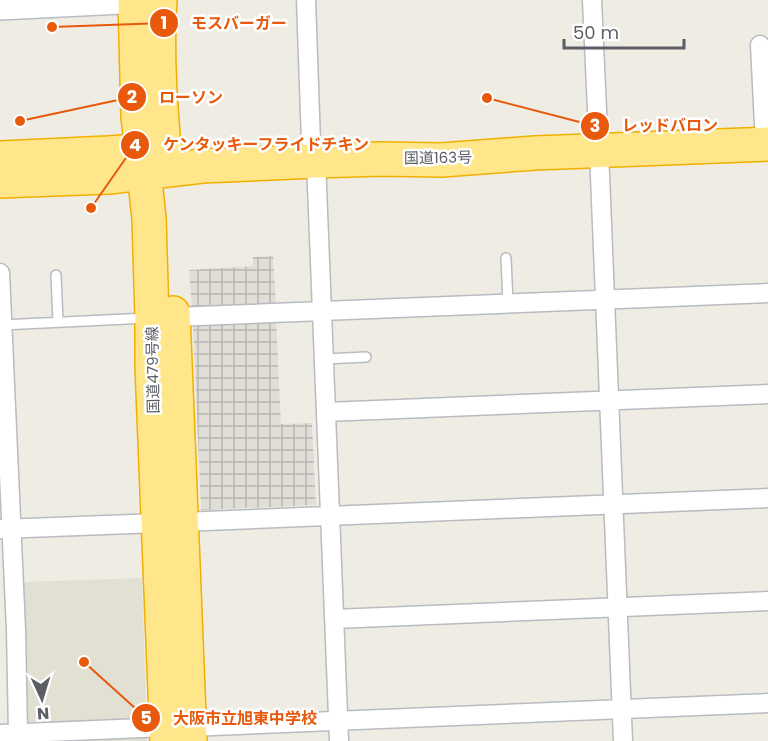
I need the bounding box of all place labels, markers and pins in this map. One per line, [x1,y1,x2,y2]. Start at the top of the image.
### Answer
callout: モスバーガー [149,6,299,40]
callout: ローソン [117,80,235,114]
callout: レッドバロン [580,109,730,143]
callout: ケンタッキーフライドチキン [120,128,382,162]
callout: 大阪市立旭東中学校 [131,701,329,735]

